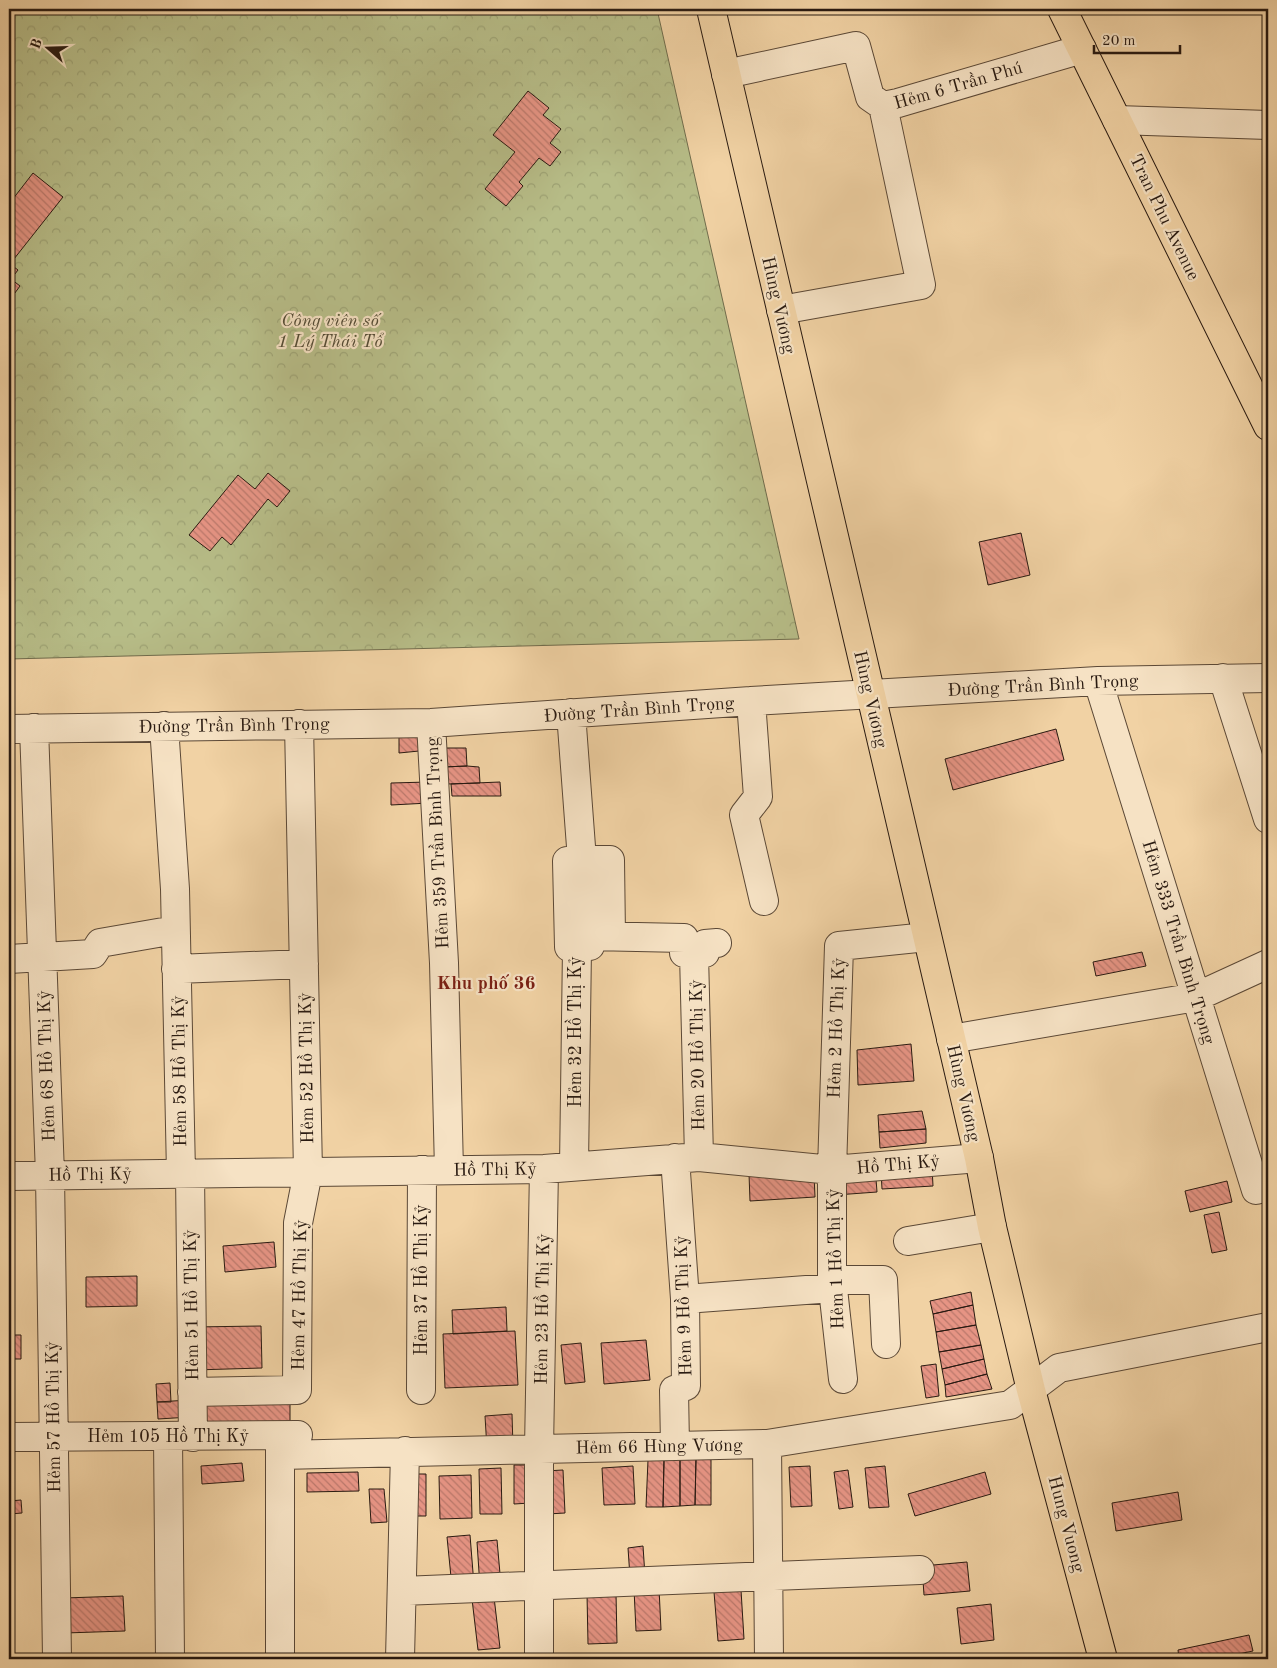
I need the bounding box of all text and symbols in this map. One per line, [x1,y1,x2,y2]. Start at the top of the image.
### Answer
north arrow [22,22,72,72]
scale bar [1094,22,1181,54]
text: 20 m [1102,34,1136,49]
text: B [28,37,45,51]
street label: Hẻm 6 Trần Phú [891,56,1025,113]
street label: Tran Phu Avenue [1126,152,1202,283]
street label: Hùng Vương [758,255,798,356]
park label: Công viên số 1 Lý Thái Tổ [277,312,384,351]
street label: Hùng Vương [850,649,890,750]
street label: Đường Trần Bình Trọng [947,669,1139,700]
street label: Đường Trần Bình Trọng [543,691,735,726]
street label: Đường Trần Bình Trọng [138,712,330,737]
street label: Hẻm 359 Trần Bình Trọng [420,736,453,950]
street label: Hẻm 333 Trần Bình Trọng [1138,837,1221,1047]
street label: Hẻm 32 Hồ Thị Kỷ [564,956,585,1108]
street label: Hẻm 2 Hồ Thị Kỷ [823,957,848,1099]
district label: Khu phố 36 [437,974,535,994]
street label: Hẻm 20 Hồ Thị Kỷ [685,979,708,1131]
street label: Hẻm 68 Hồ Thị Kỷ [32,989,59,1142]
street label: Hẻm 52 Hồ Thị Kỷ [294,992,317,1144]
street label: Hẻm 58 Hồ Thị Kỷ [167,995,190,1147]
street label: Hùng Vương [943,1043,983,1144]
street label: Hồ Thị Kỷ [855,1149,941,1178]
street label: Hồ Thị Kỷ [453,1157,538,1180]
street label: Hồ Thị Kỷ [48,1162,133,1185]
street label: Hẻm 1 Hồ Thị Kỷ [822,1188,847,1330]
street label: Hẻm 37 Hồ Thị Kỷ [410,1204,431,1356]
street label: Hẻm 47 Hồ Thị Kỷ [287,1219,310,1371]
street label: Hẻm 51 Hồ Thị Kỷ [179,1229,202,1381]
street label: Hẻm 23 Hồ Thị Kỷ [530,1233,553,1385]
street label: Hẻm 9 Hồ Thị Kỷ [670,1235,695,1377]
street label: Hẻm 57 Hồ Thị Kỷ [41,1341,64,1493]
street label: Hẻm 105 Hồ Thị Kỷ [87,1425,249,1446]
street label: Hẻm 66 Hùng Vương [575,1437,743,1457]
street label: Hung Vuong [1044,1474,1088,1575]

